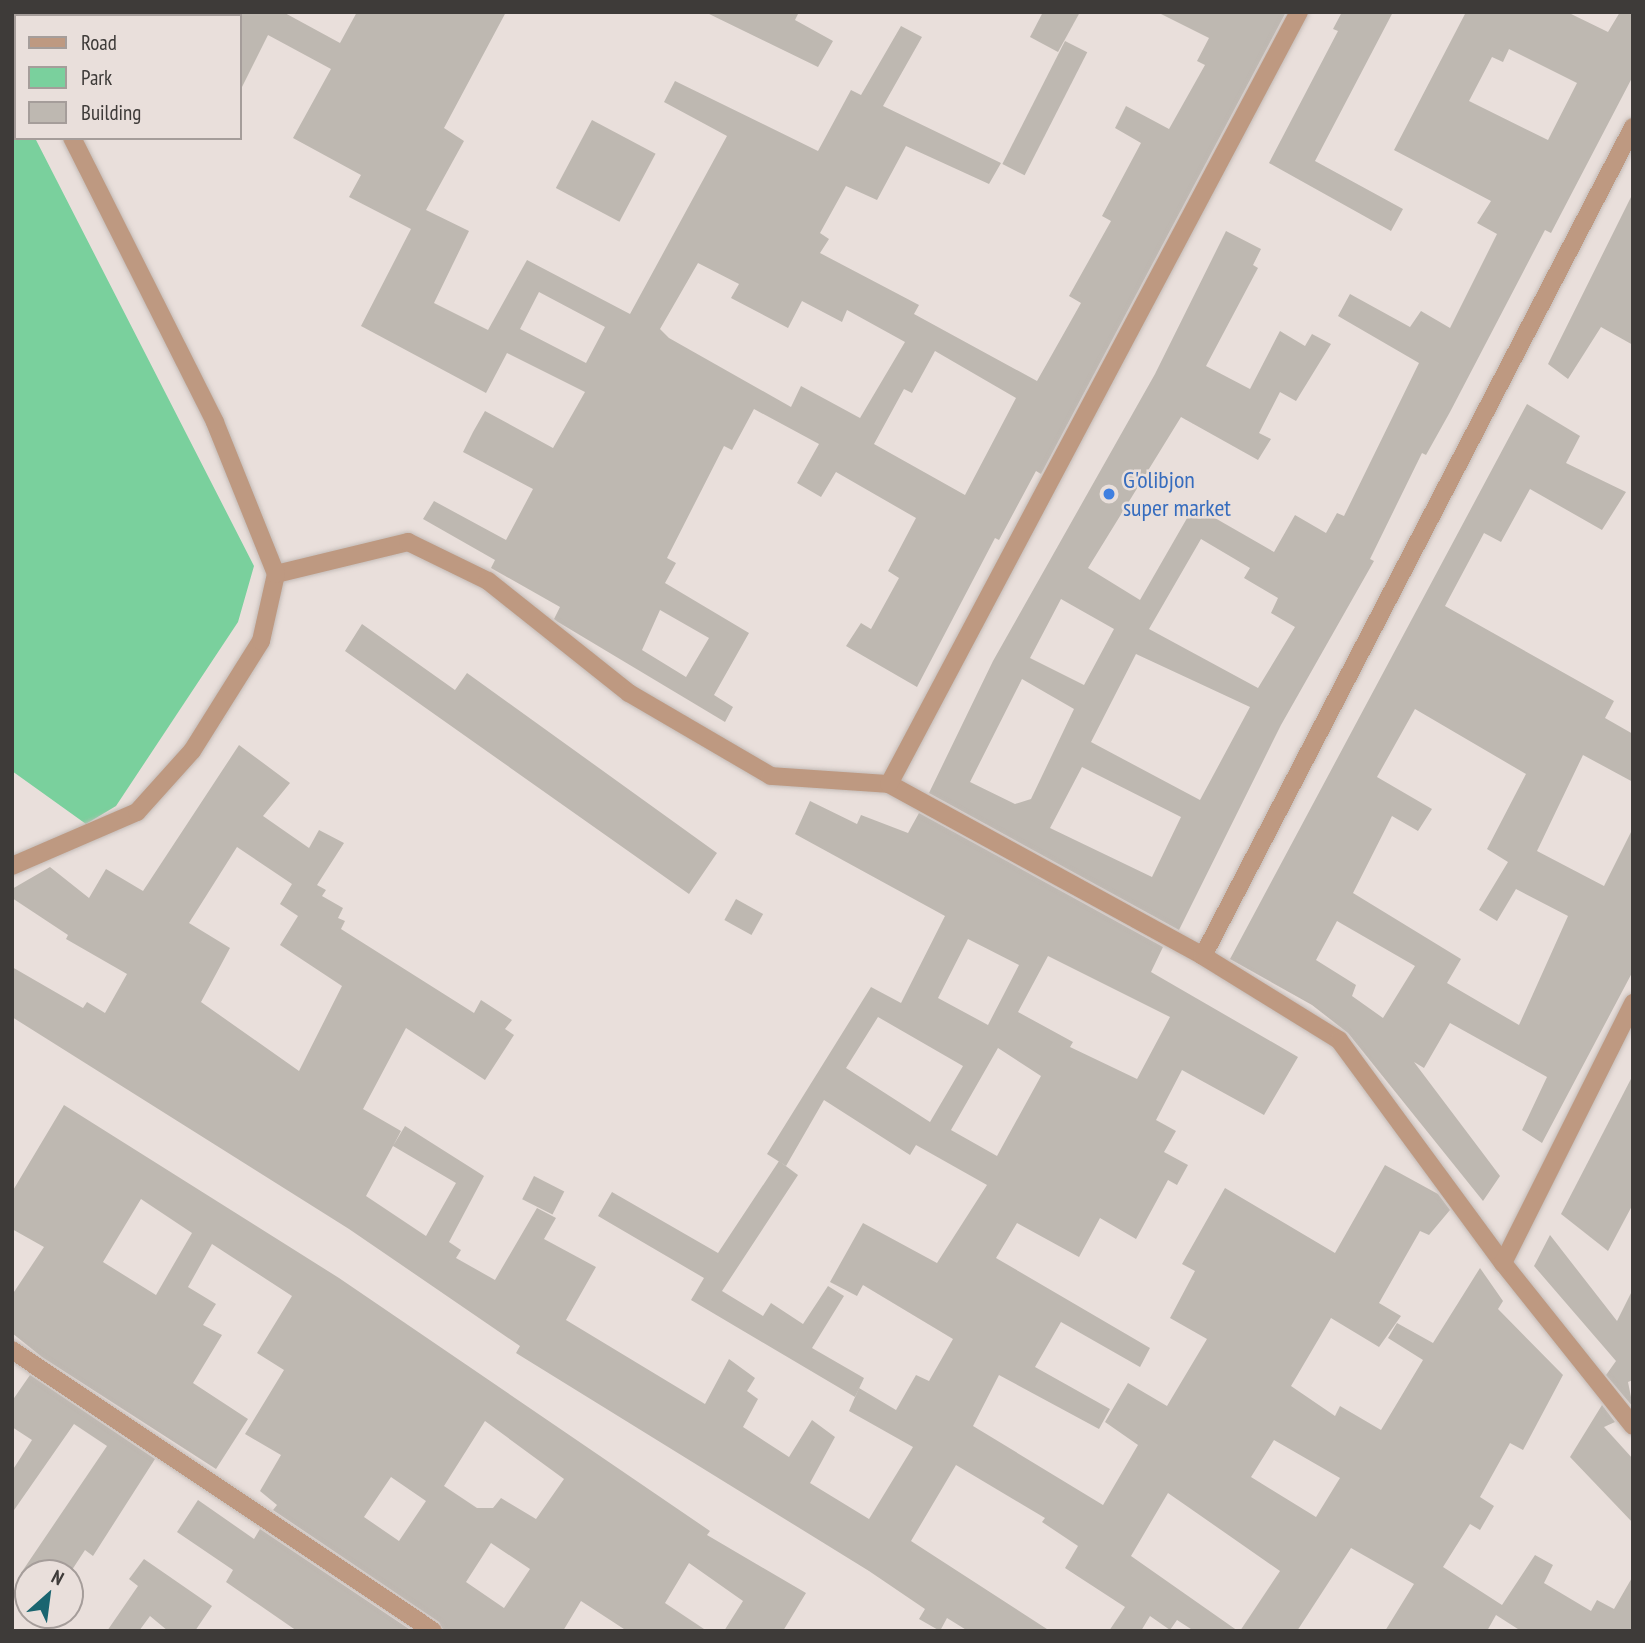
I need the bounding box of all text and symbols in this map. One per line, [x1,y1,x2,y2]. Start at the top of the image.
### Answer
legend [14,14,242,140]
text: Road [81,29,117,56]
text: Park [81,64,112,91]
text: Building [81,99,141,126]
place label: G'olibjon super market [1123,466,1231,522]
marker: G'olibjon super market [1101,486,1117,502]
north arrow [14,1559,84,1629]
text: N [48,1564,68,1590]

